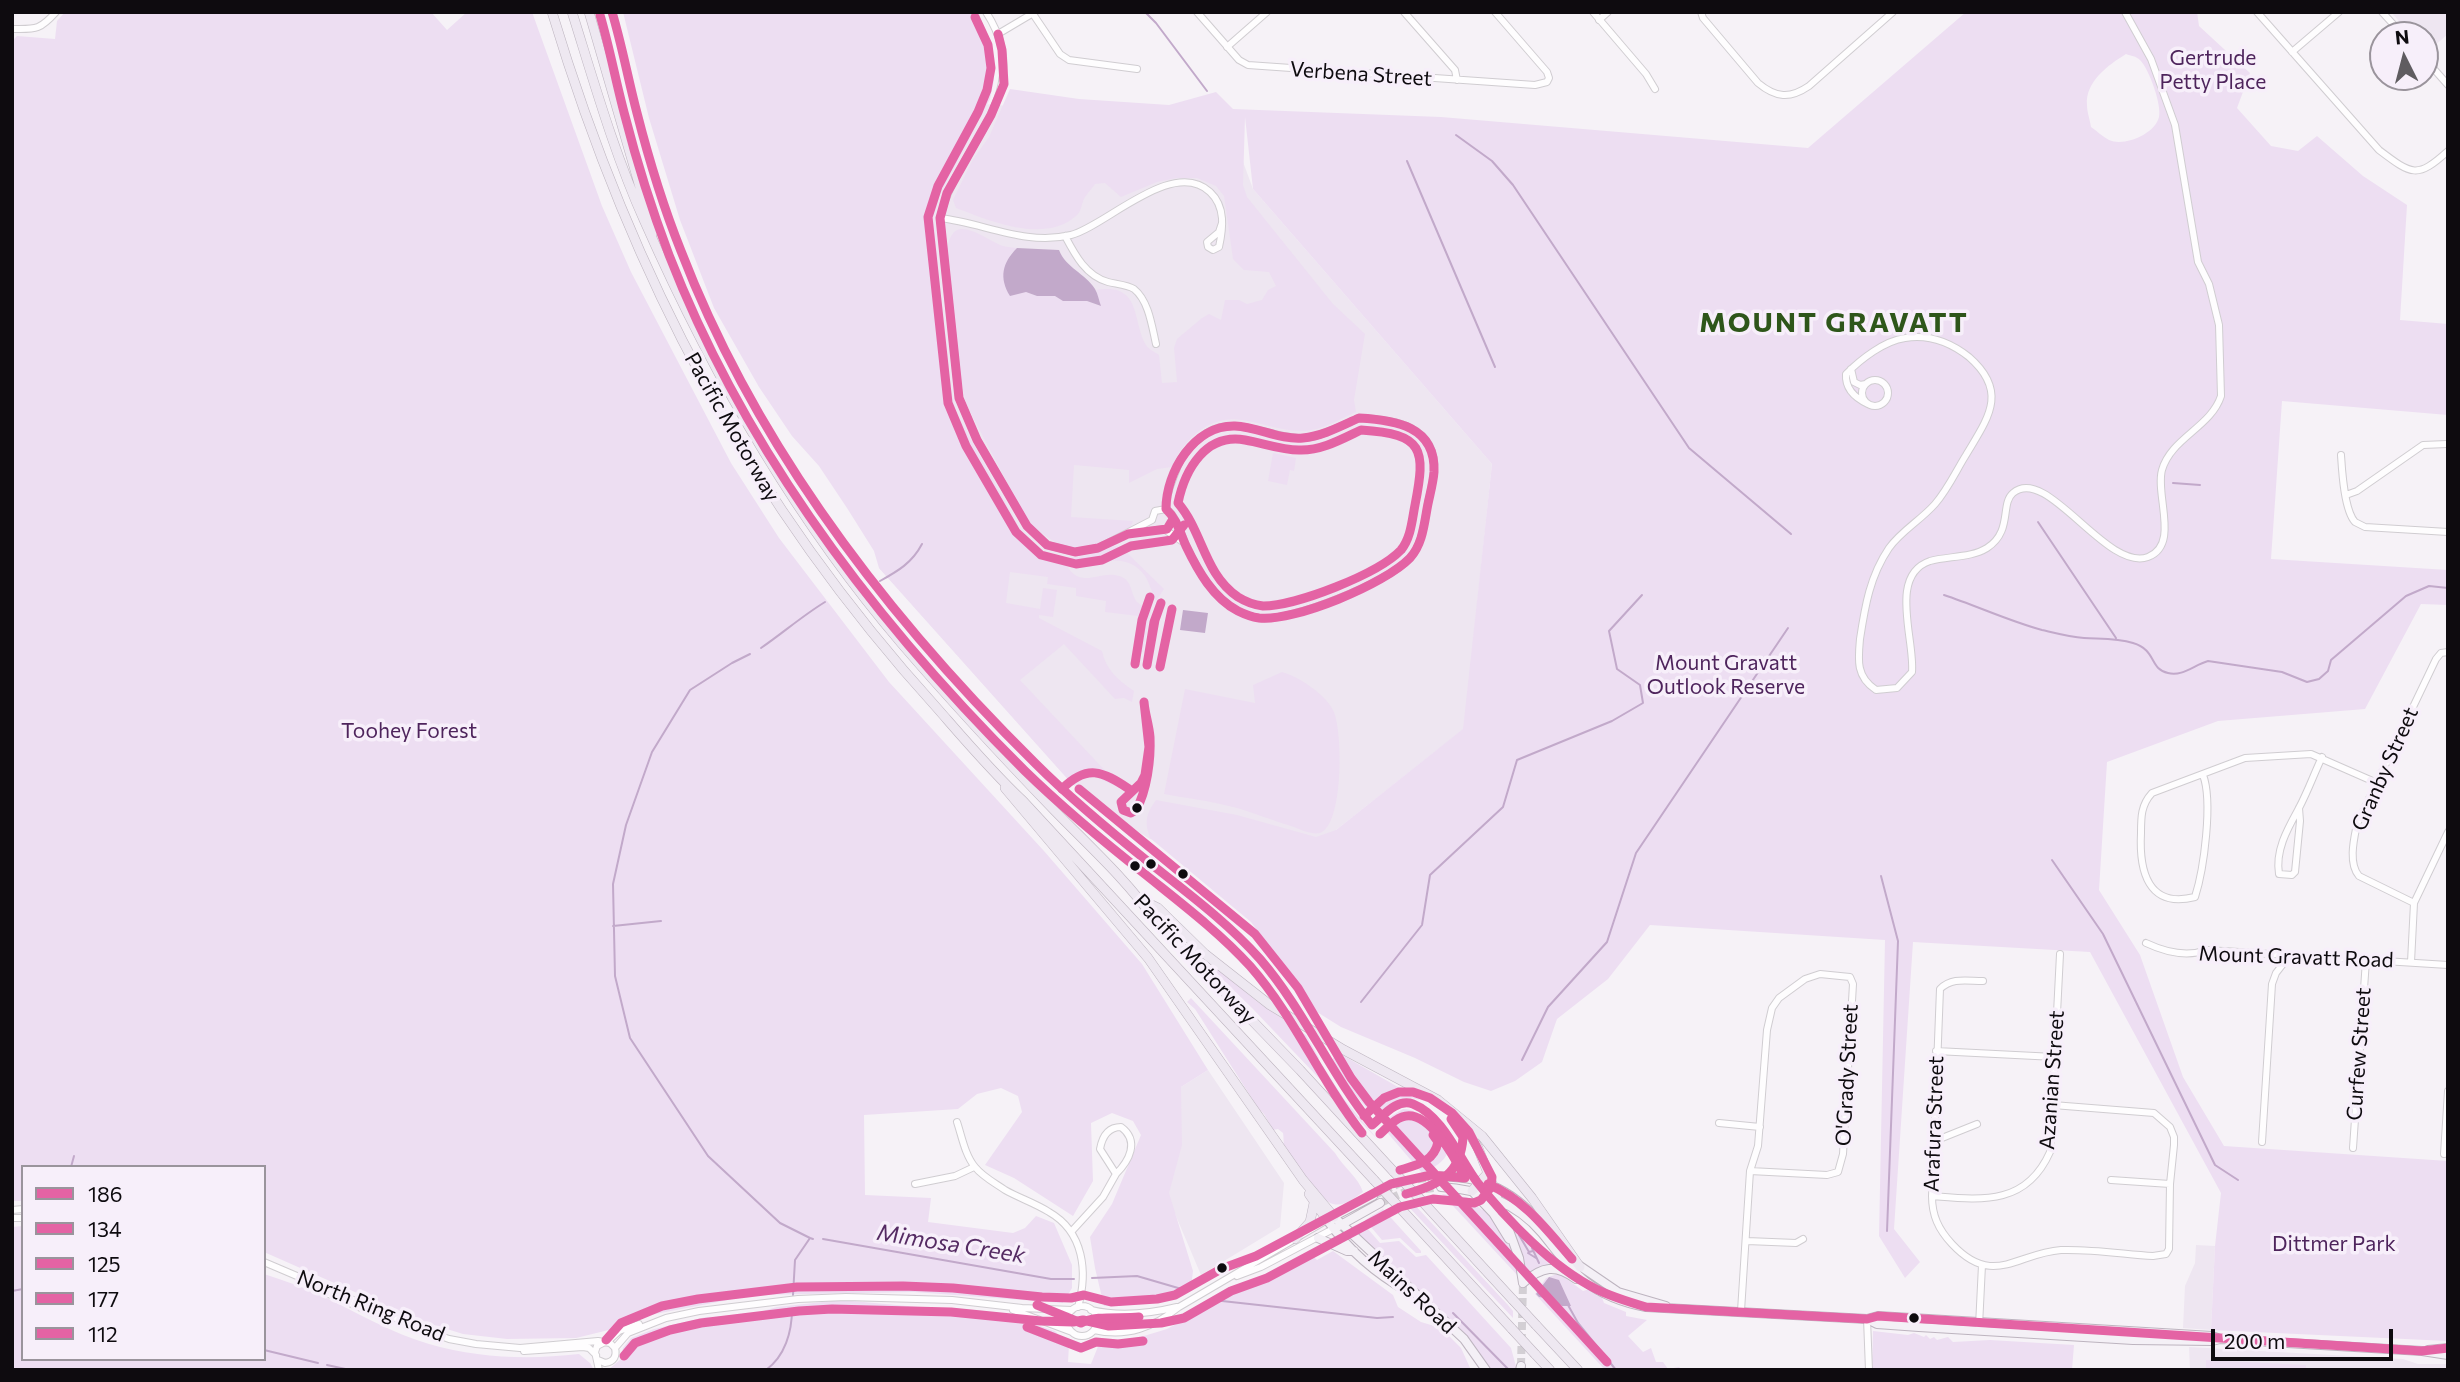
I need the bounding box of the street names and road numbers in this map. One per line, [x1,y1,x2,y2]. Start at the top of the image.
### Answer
street label: Verbena Street [1289,56,1433,92]
street label: Pacific Motorway [679,348,785,506]
street label: Granby Street [2346,703,2424,835]
street label: Pacific Motorway [1128,889,1262,1029]
street label: Mount Gravatt Road [2198,941,2394,973]
street label: Curfew Street [2342,987,2376,1121]
street label: O'Grady Street [1831,1003,1863,1147]
street label: Azanian Street [2035,1009,2069,1151]
street label: Arafura Street [1919,1055,1949,1193]
street label: Mains Road [1363,1245,1461,1339]
street label: North Ring Road [293,1265,449,1347]

